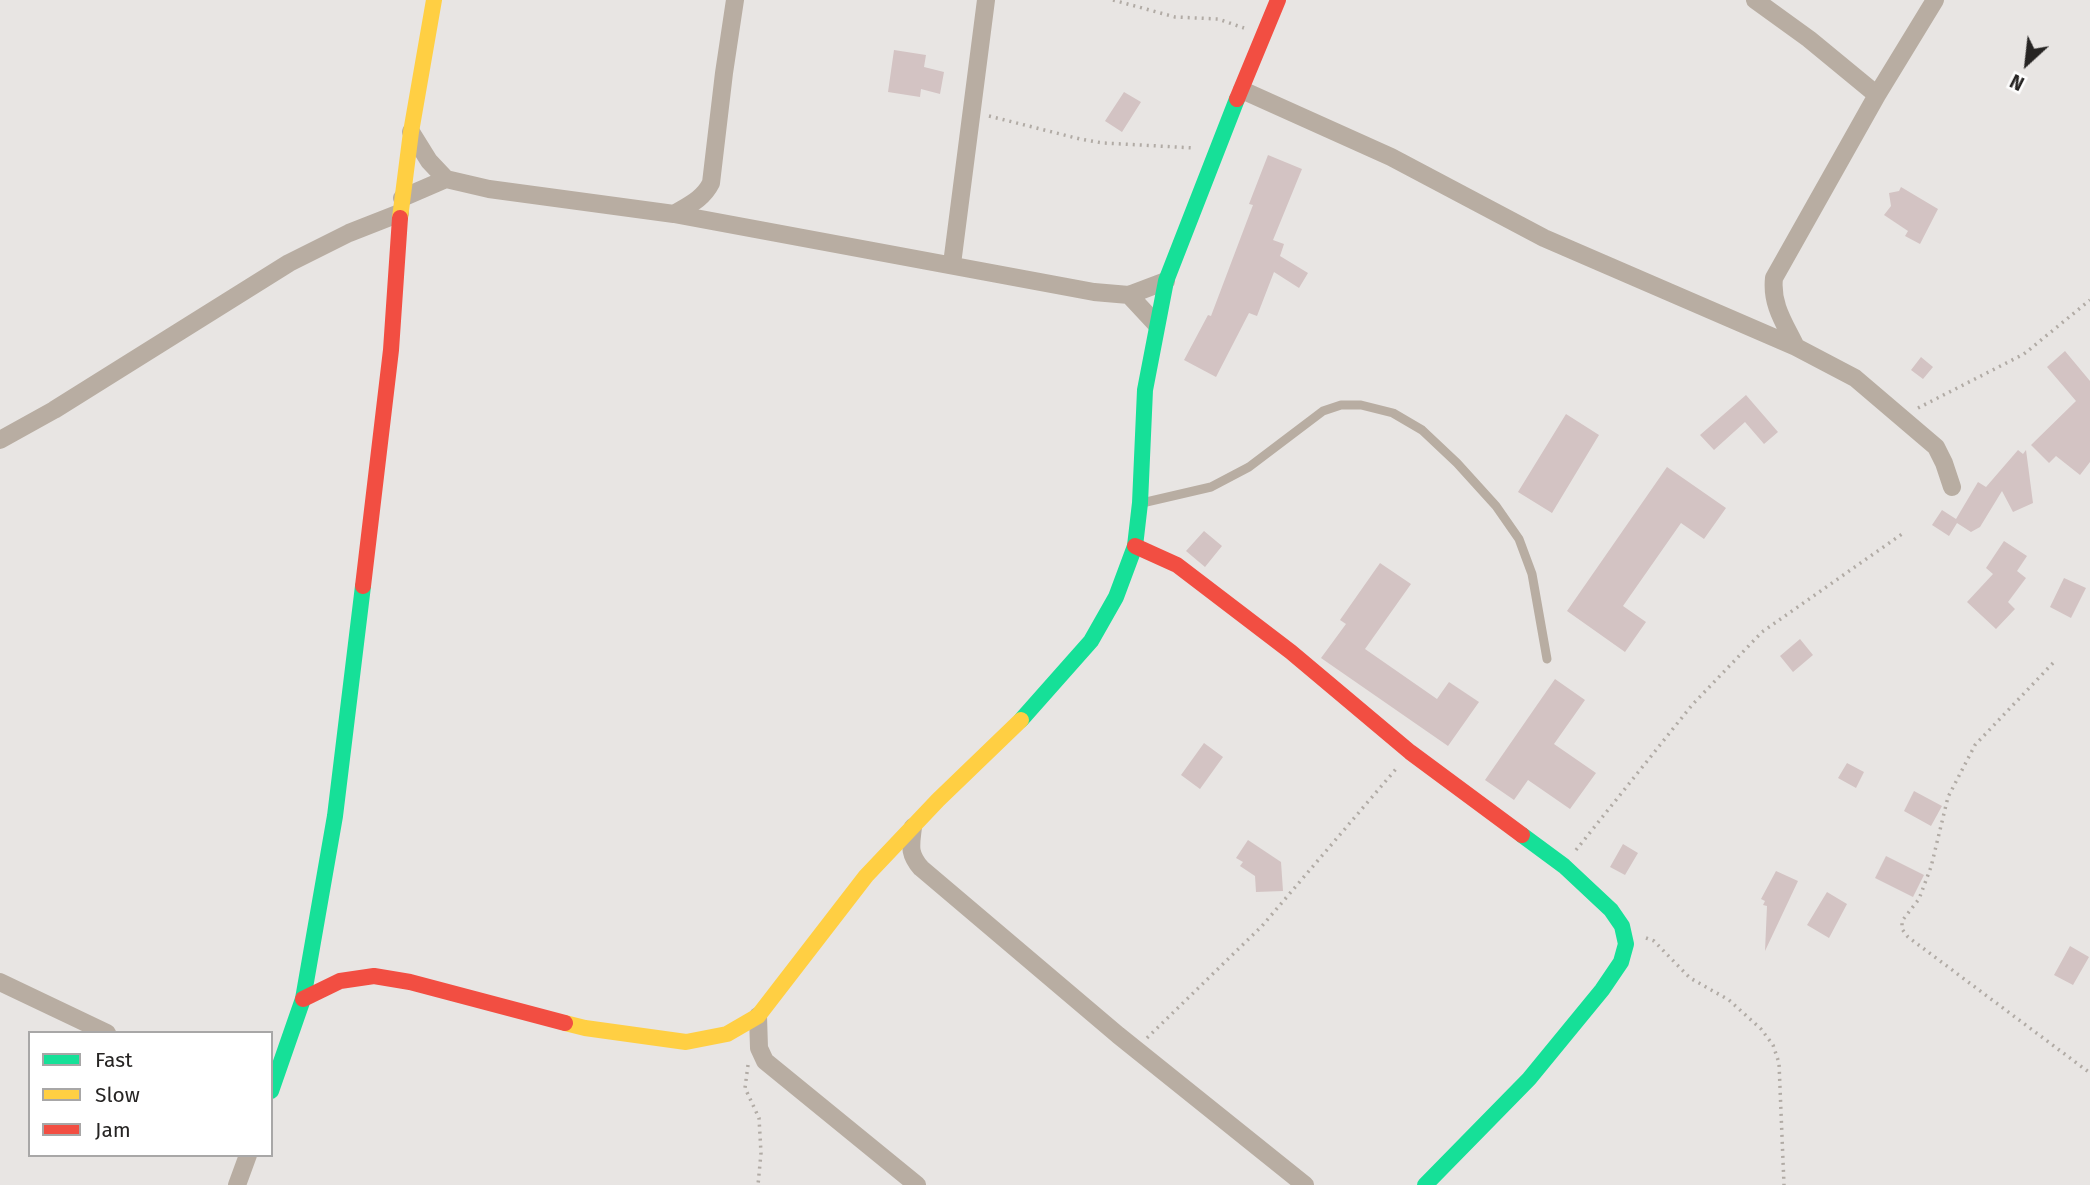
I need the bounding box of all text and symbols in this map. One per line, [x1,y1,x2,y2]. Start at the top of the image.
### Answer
north arrow [1992,28,2062,98]
text: N [2006,69,2028,95]
legend [28,1031,273,1157]
text: Fast [95,1047,133,1073]
text: Slow [95,1082,140,1108]
text: Jam [95,1117,131,1143]

